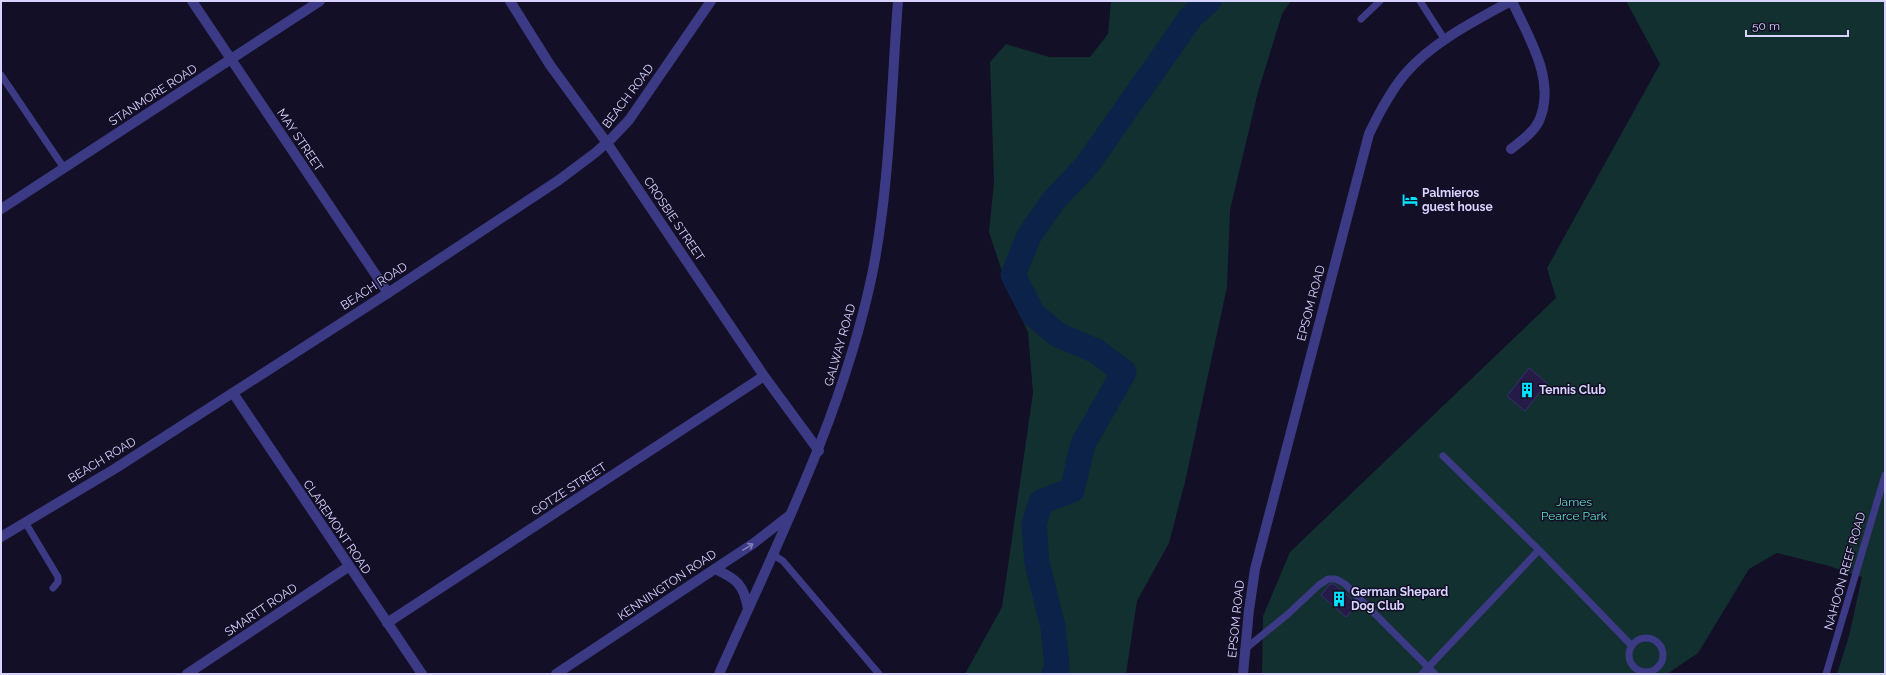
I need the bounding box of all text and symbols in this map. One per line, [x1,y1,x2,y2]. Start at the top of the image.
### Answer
scale bar [1746,12,1848,38]
text: 50 m [1752,19,1780,33]
street label: STANMORE ROAD [106,61,200,129]
street label: BEACH ROAD [599,61,657,131]
street label: MAY STREET [274,106,326,175]
street label: CROSBIE STREET [641,174,708,264]
place label: Palmieros guest house [1422,186,1493,214]
hotel icon: Palmieros guest house [1401,191,1419,209]
street label: BEACH ROAD [338,259,410,313]
street label: EPSOM ROAD [1294,263,1328,342]
street label: GALWAY ROAD [822,302,859,388]
building icon: Tennis Club [1518,381,1536,399]
place label: Tennis Club [1539,383,1606,397]
street label: BEACH ROAD [66,434,139,486]
street label: GOTZE STREET [529,459,610,519]
street label: CLAREMONT ROAD [300,477,374,577]
park label: James Pearce Park [1541,495,1608,523]
street label: NAHOON REEF ROAD [1821,510,1869,632]
one-way arrow [742,543,753,551]
street label: KENNINGTON ROAD [615,547,719,623]
street label: EPSOM ROAD [1225,579,1247,658]
street label: SMARTT ROAD [222,580,300,639]
place label: German Shepard Dog Club [1351,585,1449,613]
building icon: German Shepard Dog Club [1330,590,1348,608]

